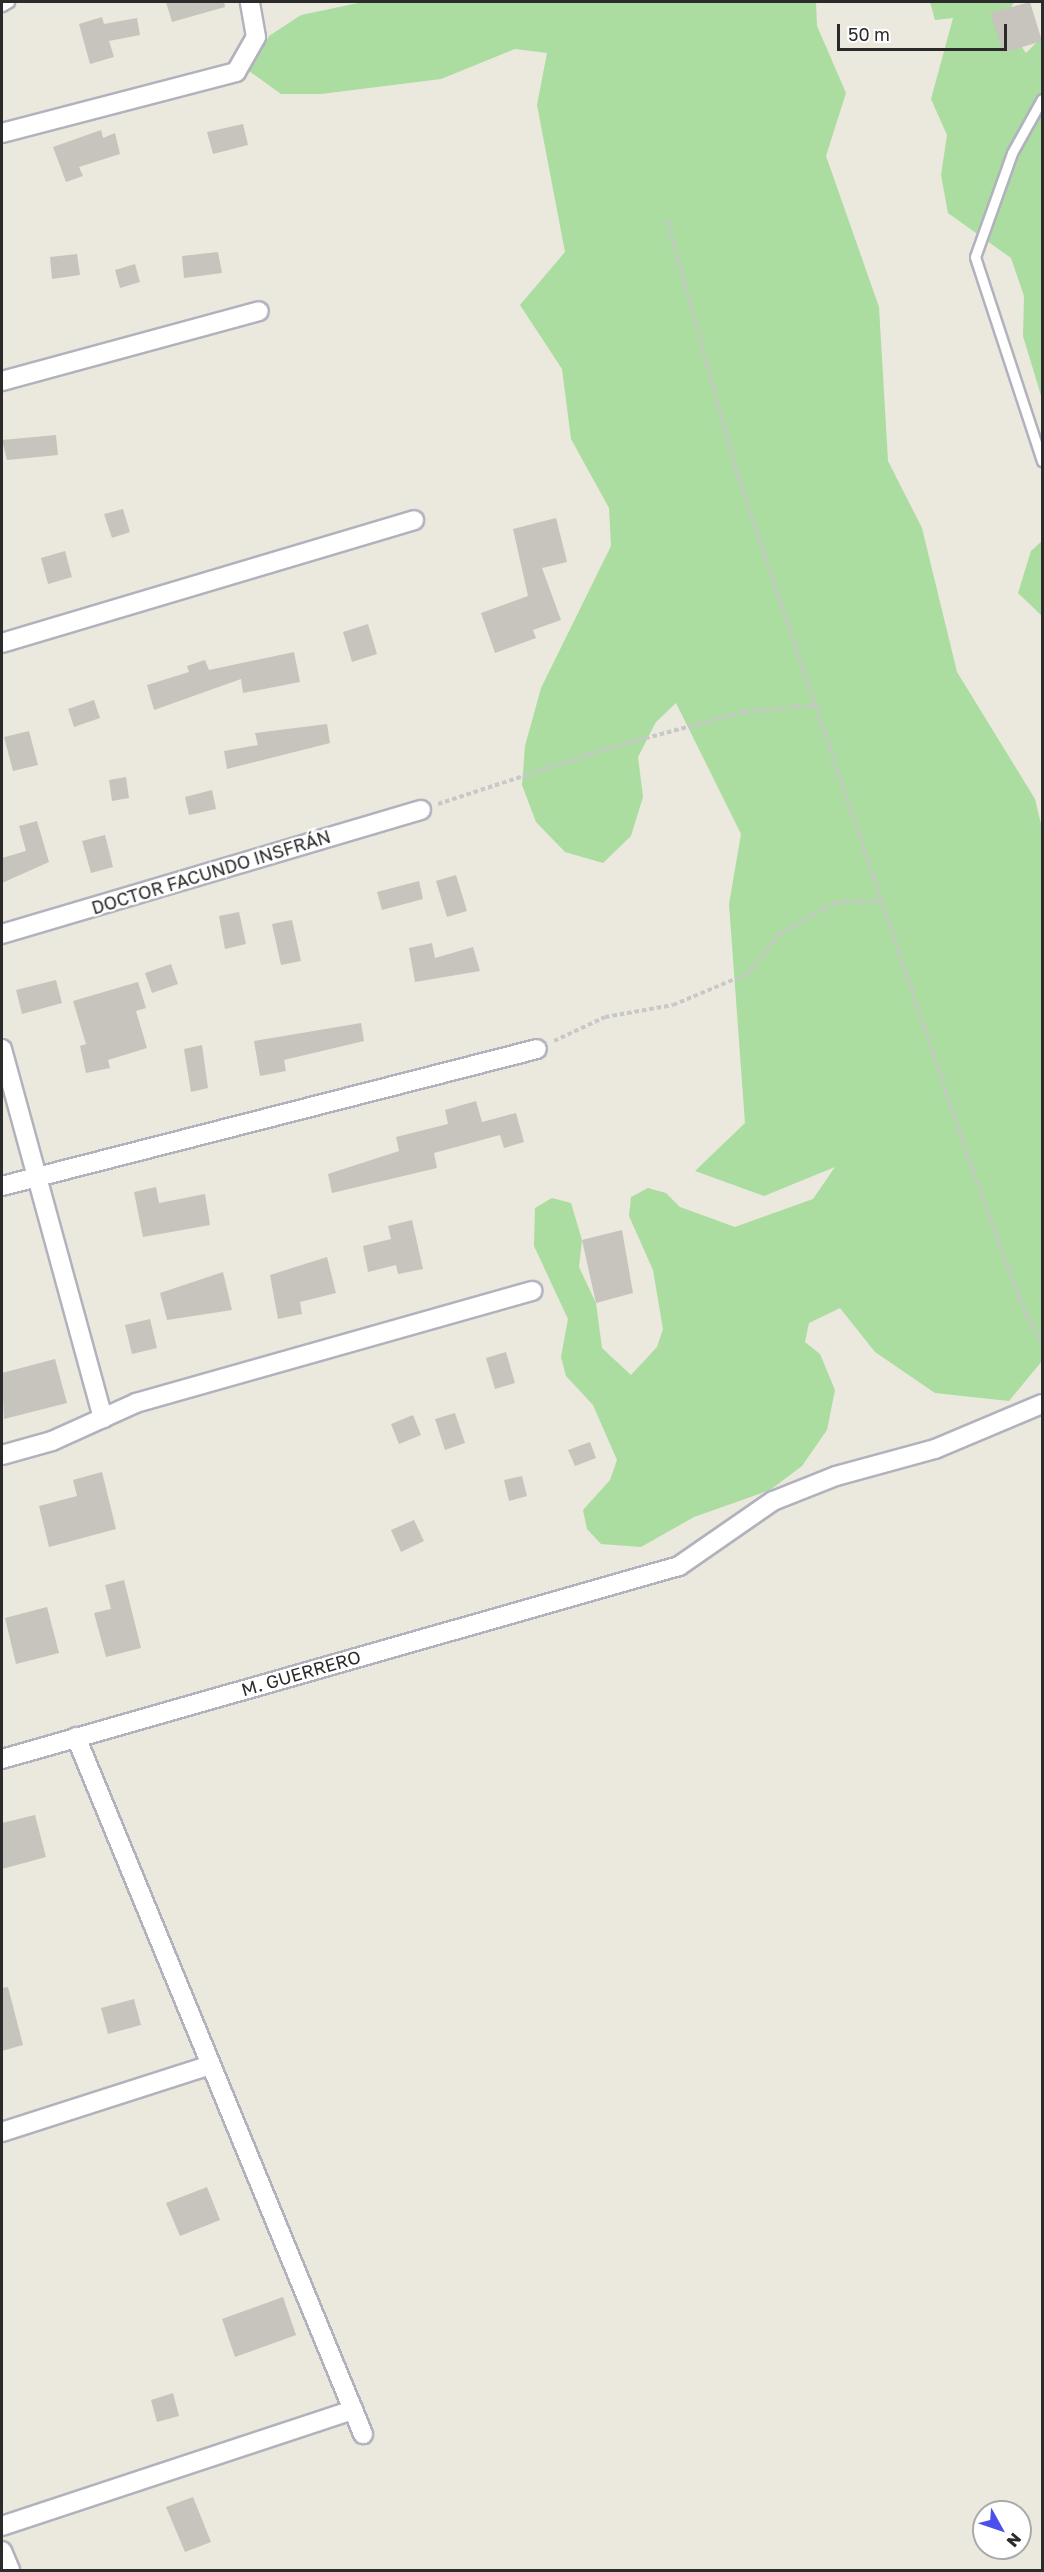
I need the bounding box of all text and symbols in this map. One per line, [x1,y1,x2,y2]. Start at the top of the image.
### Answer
scale bar [840,12,1010,50]
text: 50 m [848,23,890,45]
street label: DOCTOR FACUNDO INSFRÁN [89,825,333,919]
street label: M. GUERRERO [239,1646,363,1700]
north arrow [972,2500,1032,2560]
text: N [1003,2529,1026,2551]

